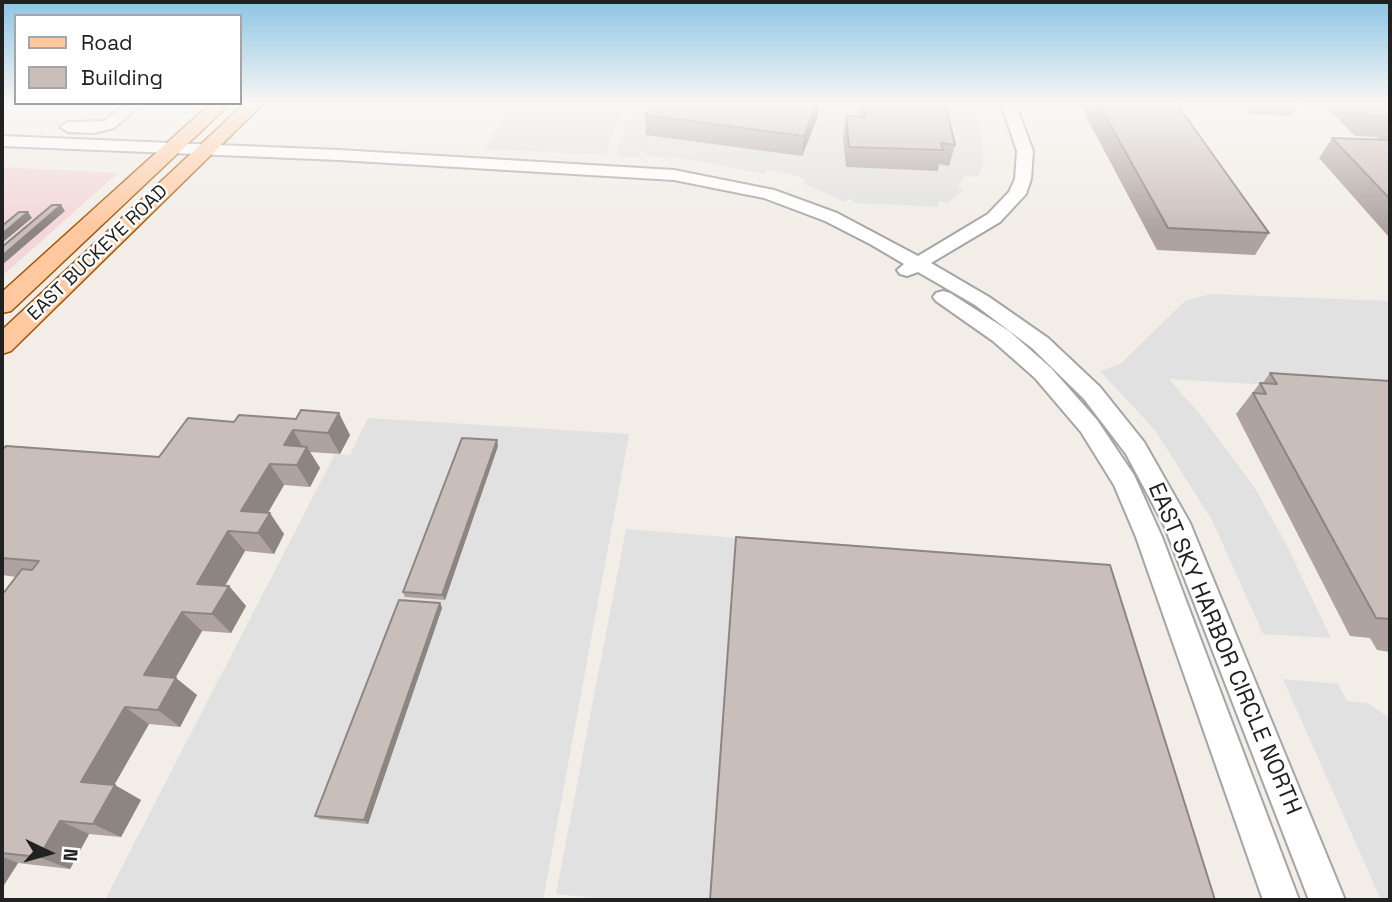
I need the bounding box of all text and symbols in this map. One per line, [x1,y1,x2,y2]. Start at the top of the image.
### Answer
legend [14,14,242,105]
text: Road [81,29,133,56]
text: Building [81,64,163,91]
street label: EAST BUCKEYE ROAD [23,180,173,326]
street label: EAST SKY HARBOR CIRCLE NORTH [1141,479,1307,819]
north arrow [14,818,84,888]
text: N [57,847,83,862]

